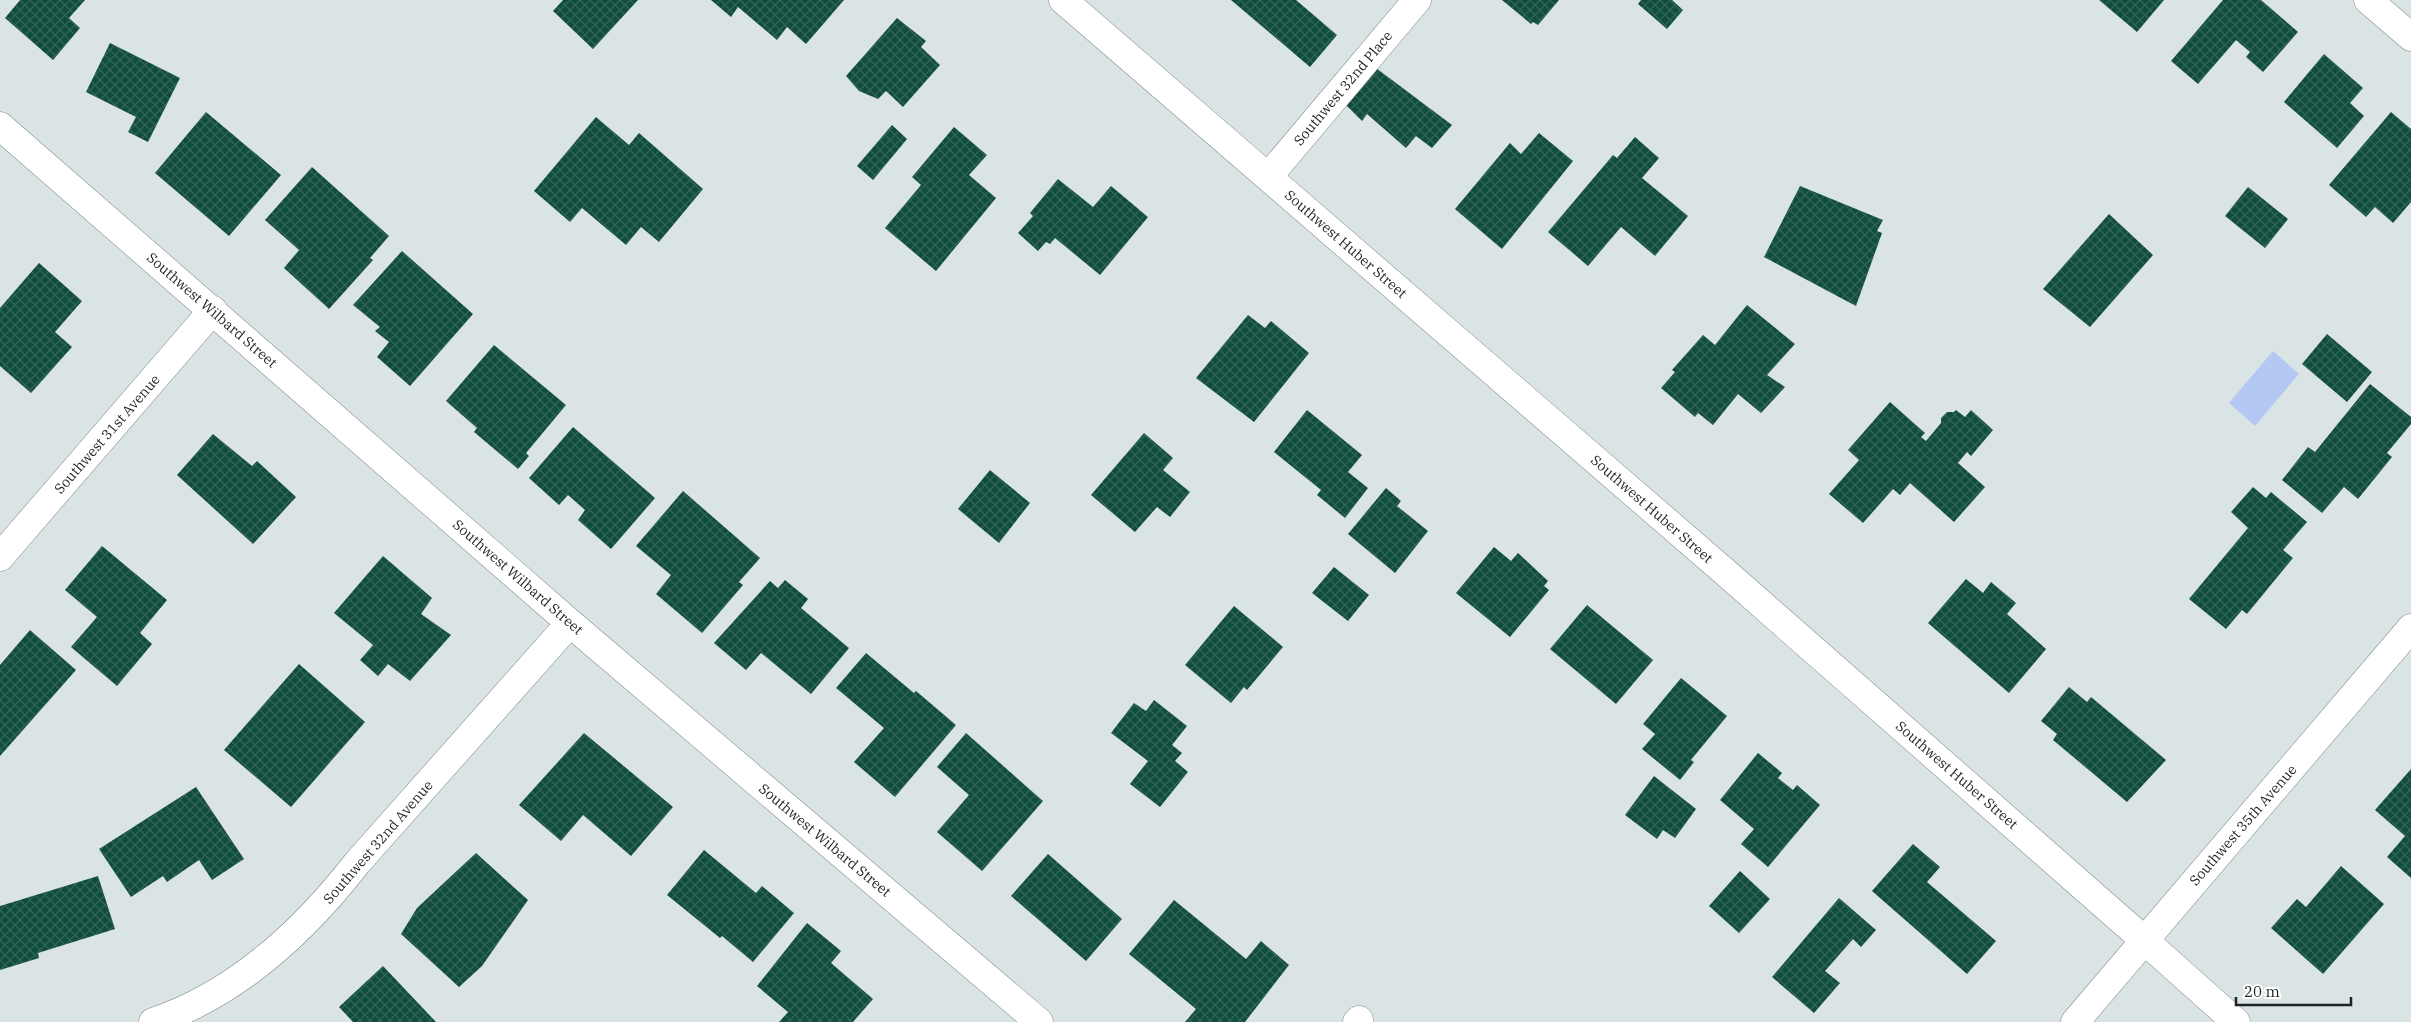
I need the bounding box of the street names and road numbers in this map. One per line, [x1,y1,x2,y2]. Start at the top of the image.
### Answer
street label: Southwest 32nd Place [1290,27,1396,149]
street label: Southwest Huber Street [1281,186,1411,302]
street label: Southwest Wilbard Street [143,248,281,372]
street label: Southwest 31st Avenue [50,371,164,497]
street label: Southwest Huber Street [1587,451,1717,567]
street label: Southwest Wilbard Street [449,515,587,639]
street label: Southwest Huber Street [1892,717,2022,833]
street label: Southwest 35th Avenue [2186,761,2300,889]
street label: Southwest 32nd Avenue [319,776,437,908]
street label: Southwest Wilbard Street [755,779,895,901]

